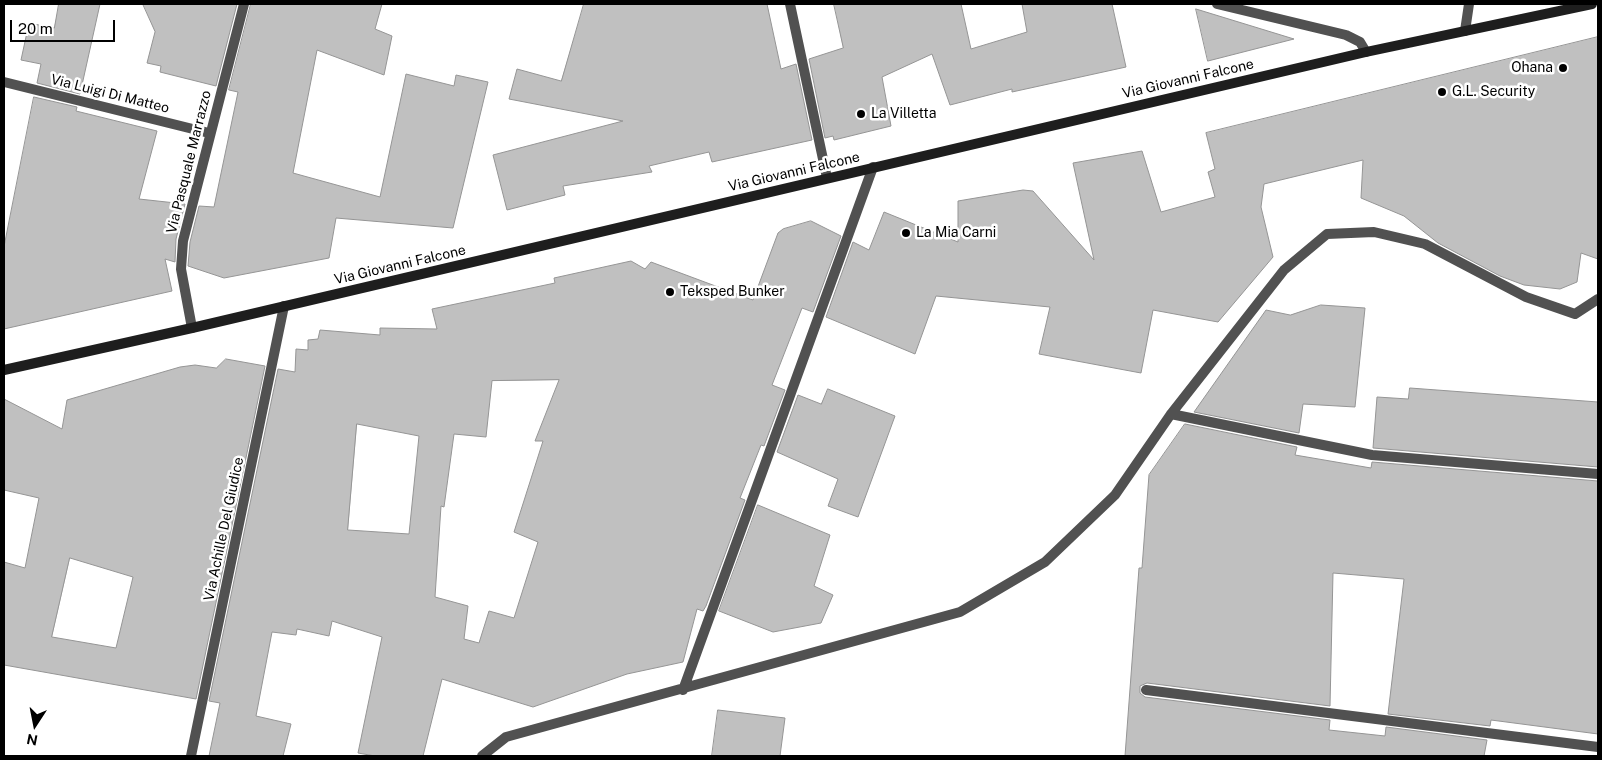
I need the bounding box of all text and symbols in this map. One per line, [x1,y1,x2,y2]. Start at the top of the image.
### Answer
scale bar [12,10,118,42]
text: 20 m [18,20,53,37]
street label: Via Giovanni Falcone [1121,56,1255,102]
place label: Ohana [1511,60,1553,76]
marker: Ohana [1557,62,1569,74]
street label: Via Luigi Di Matteo [49,71,171,117]
place label: G.L. Security [1452,84,1535,100]
marker: G.L. Security [1436,86,1448,98]
street label: Via Pasquale Marrazzo [163,89,215,235]
place label: La Villetta [871,106,936,122]
marker: La Villetta [855,108,867,120]
street label: Via Giovanni Falcone [727,149,861,195]
place label: La Mia Carni [916,225,996,241]
marker: La Mia Carni [900,227,912,239]
street label: Via Giovanni Falcone [333,242,467,288]
place label: Teksped Bunker [680,284,785,300]
marker: Teksped Bunker [664,286,676,298]
street label: Via Achille Del Giudice [201,455,247,603]
north arrow [10,700,60,750]
text: N [25,731,39,749]

